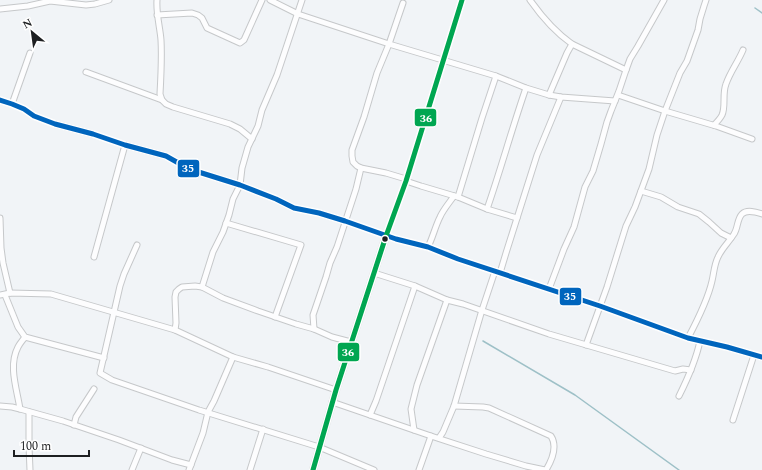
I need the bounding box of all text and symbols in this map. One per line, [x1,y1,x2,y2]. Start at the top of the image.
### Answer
north arrow [12,12,52,52]
text: N [19,14,35,33]
line badge: 36 [414,108,437,127]
text: 36 [420,110,432,127]
line badge: 35 [177,159,200,178]
text: 35 [182,160,194,177]
unlabelled marker [380,234,390,244]
line badge: 35 [559,287,582,306]
text: 35 [564,288,576,305]
line badge: 36 [337,342,360,362]
text: 36 [342,344,354,361]
scale bar [14,432,89,458]
text: 100 m [20,437,51,456]

